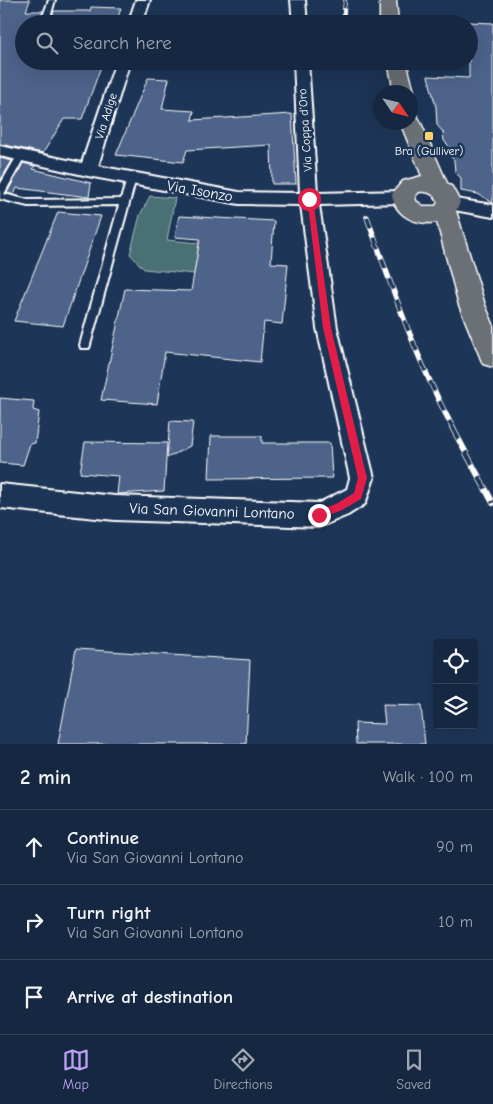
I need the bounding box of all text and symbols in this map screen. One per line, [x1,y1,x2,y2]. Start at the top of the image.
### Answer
search box [15,15,478,70]
icon: search [33,29,61,57]
text: Search here [73,32,172,54]
north arrow [373,85,418,130]
street label: Via Coppa d'Oro [295,88,315,172]
street label: Via Adige [92,91,120,141]
marker: Bra (Gulliver) [423,130,435,142]
place label: Bra (Gulliver) [395,144,463,158]
street label: Via Isonzo [166,176,234,206]
route start [298,188,321,211]
street label: Via San Giovanni Lontano [129,499,295,523]
route end [308,504,331,527]
map controls [433,639,478,729]
button: locate [433,639,478,684]
button: layers [433,684,478,729]
text: 2 min [20,765,71,789]
text: Walk · 100 m [383,768,473,786]
text: Continue [67,827,139,849]
icon: ahead [20,833,48,861]
text: 90 m [436,838,473,856]
text: Via San Giovanni Lontano [67,849,243,867]
text: Turn right [67,902,151,924]
icon: right [20,908,48,936]
text: 10 m [438,913,473,931]
text: Via San Giovanni Lontano [67,924,243,942]
icon: arrive [20,983,48,1011]
text: Arrive at destination [67,986,233,1008]
tab: Map [62,1046,90,1093]
tab: Directions [213,1046,273,1093]
tab: Saved [396,1046,431,1093]

